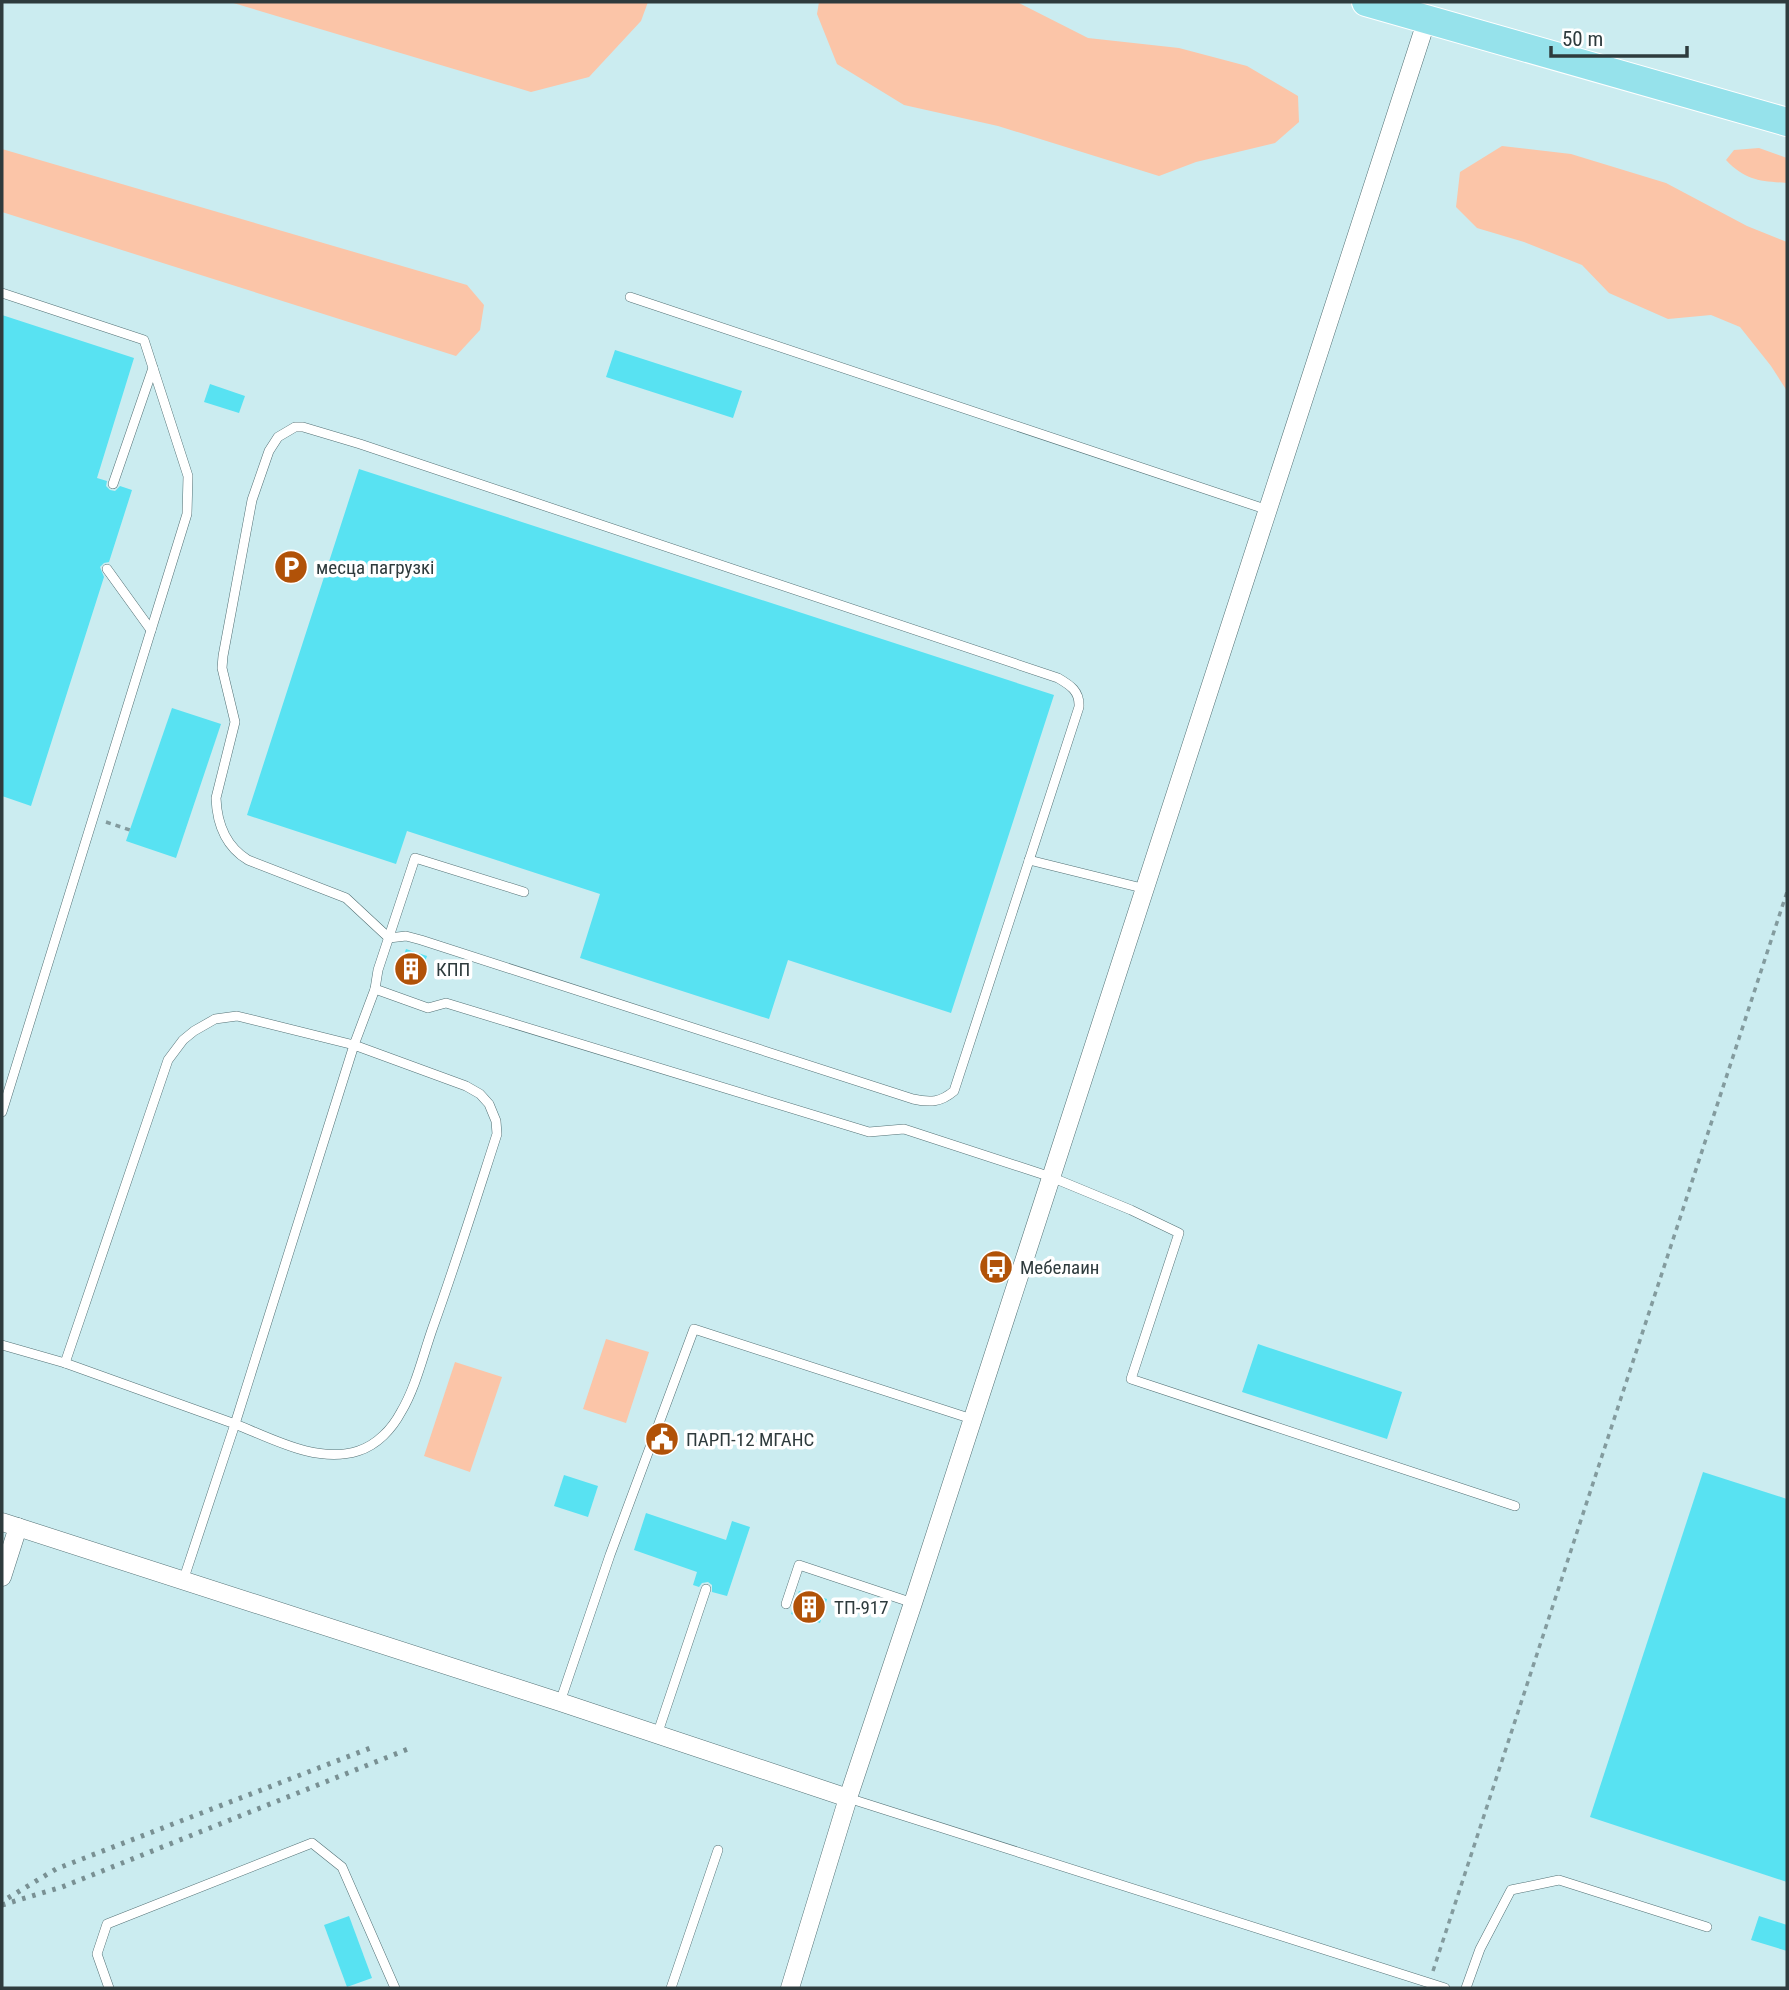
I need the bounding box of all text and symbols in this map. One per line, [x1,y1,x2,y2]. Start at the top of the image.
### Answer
scale bar [1551,14,1688,58]
text: 50 m [1562,27,1603,51]
parking icon: месца пагрузкі [272,548,310,586]
place label: месца пагрузкі [316,556,434,579]
building icon: КПП [392,950,430,988]
place label: КПП [436,958,470,981]
bus stop icon: Мебелаин [977,1248,1015,1286]
place label: Мебелаин [1020,1256,1100,1279]
public building icon: ПАРП-12 МГАНС [643,1420,681,1458]
place label: ПАРП-12 МГАНС [686,1428,814,1451]
building icon: ТП-917 [790,1588,828,1626]
place label: ТП-917 [834,1596,889,1619]

